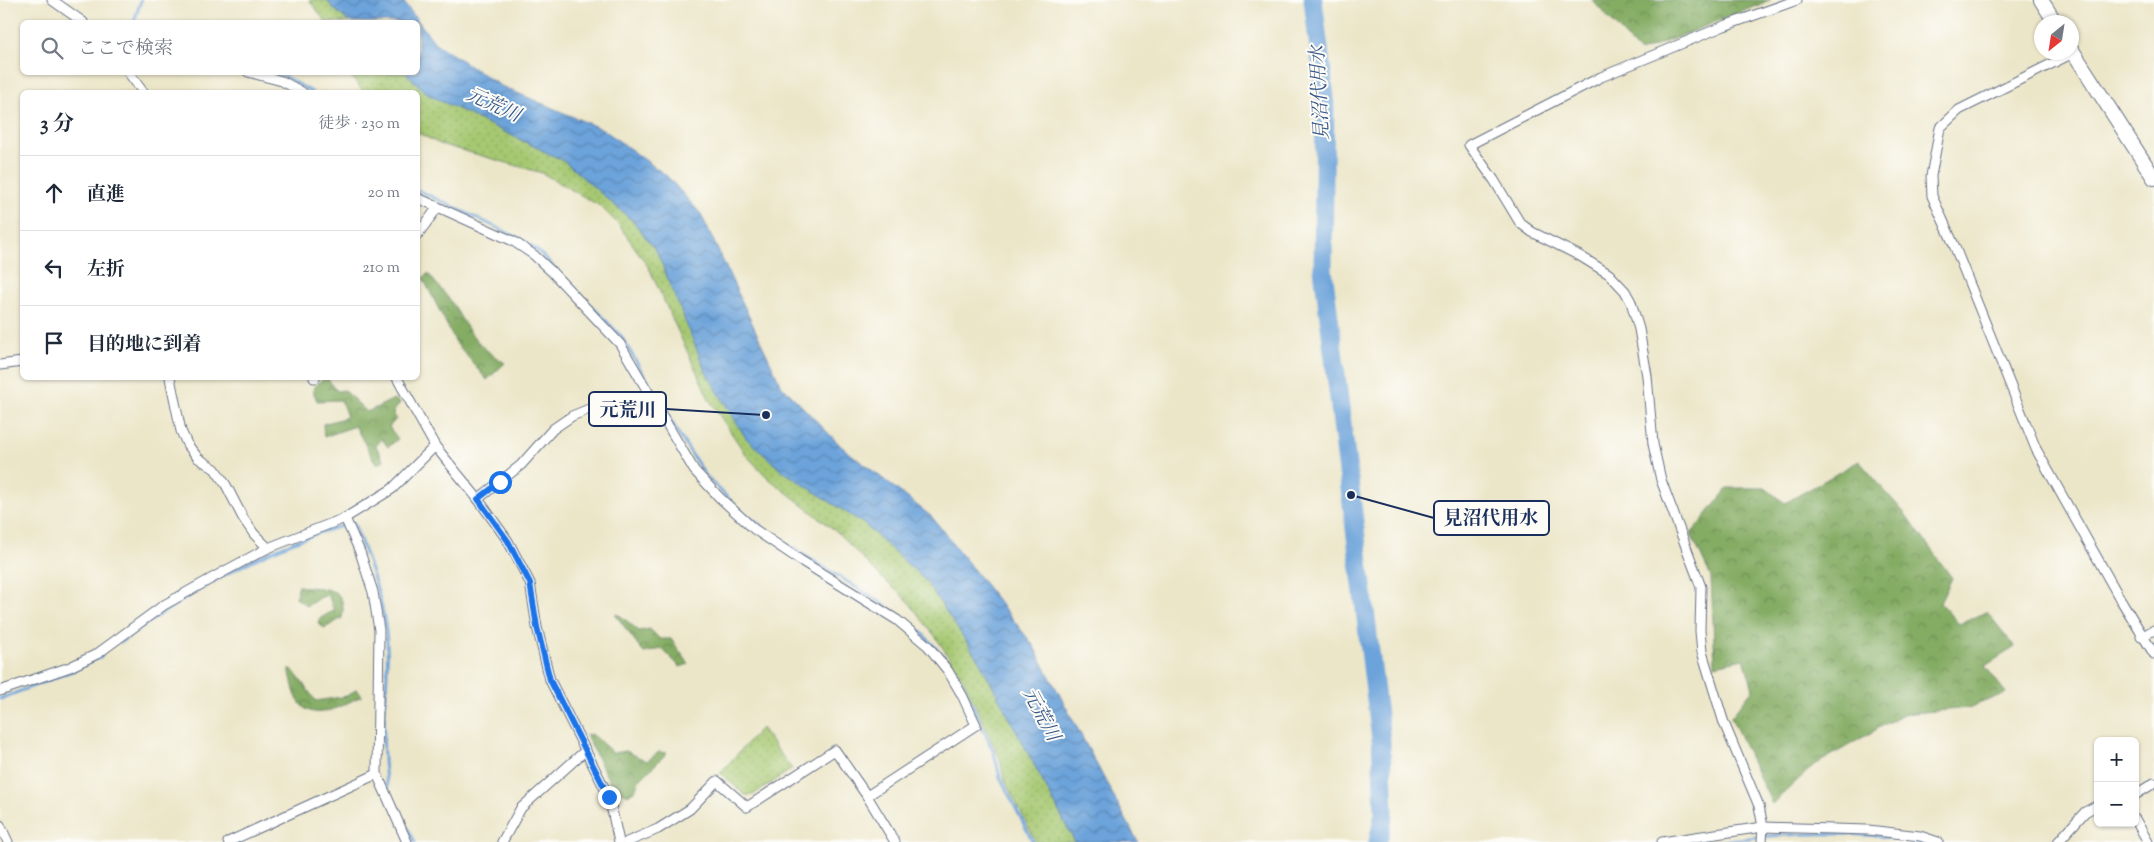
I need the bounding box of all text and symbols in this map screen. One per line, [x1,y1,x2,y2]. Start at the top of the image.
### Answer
north arrow [2034,15,2079,60]
search box [20,20,420,75]
icon: search [38,34,66,62]
text: ここで検索 [78,36,173,63]
water label: 見沼代用水 [1305,43,1337,141]
water label: 元荒川 [461,82,526,131]
text: 3 分 [40,110,74,140]
text: 徒歩 · 230 m [318,113,400,136]
icon: ahead [40,179,68,207]
text: 直進 [87,182,125,209]
text: 20 m [367,182,400,205]
icon: left [40,254,68,282]
text: 左折 [87,257,125,284]
text: 210 m [362,257,400,280]
icon: arrive [40,329,68,357]
text: 目的地に到着 [87,332,201,359]
callout: 元荒川 [589,392,666,426]
text: 元荒川 [599,398,657,425]
route start [489,471,512,494]
callout: 見沼代用水 [1434,501,1549,535]
text: 見沼代用水 [1443,506,1539,533]
water label: 元荒川 [1015,683,1066,748]
map controls [2094,737,2139,827]
button: + [2094,737,2139,782]
button: − [2094,782,2139,827]
route end [598,786,621,809]

